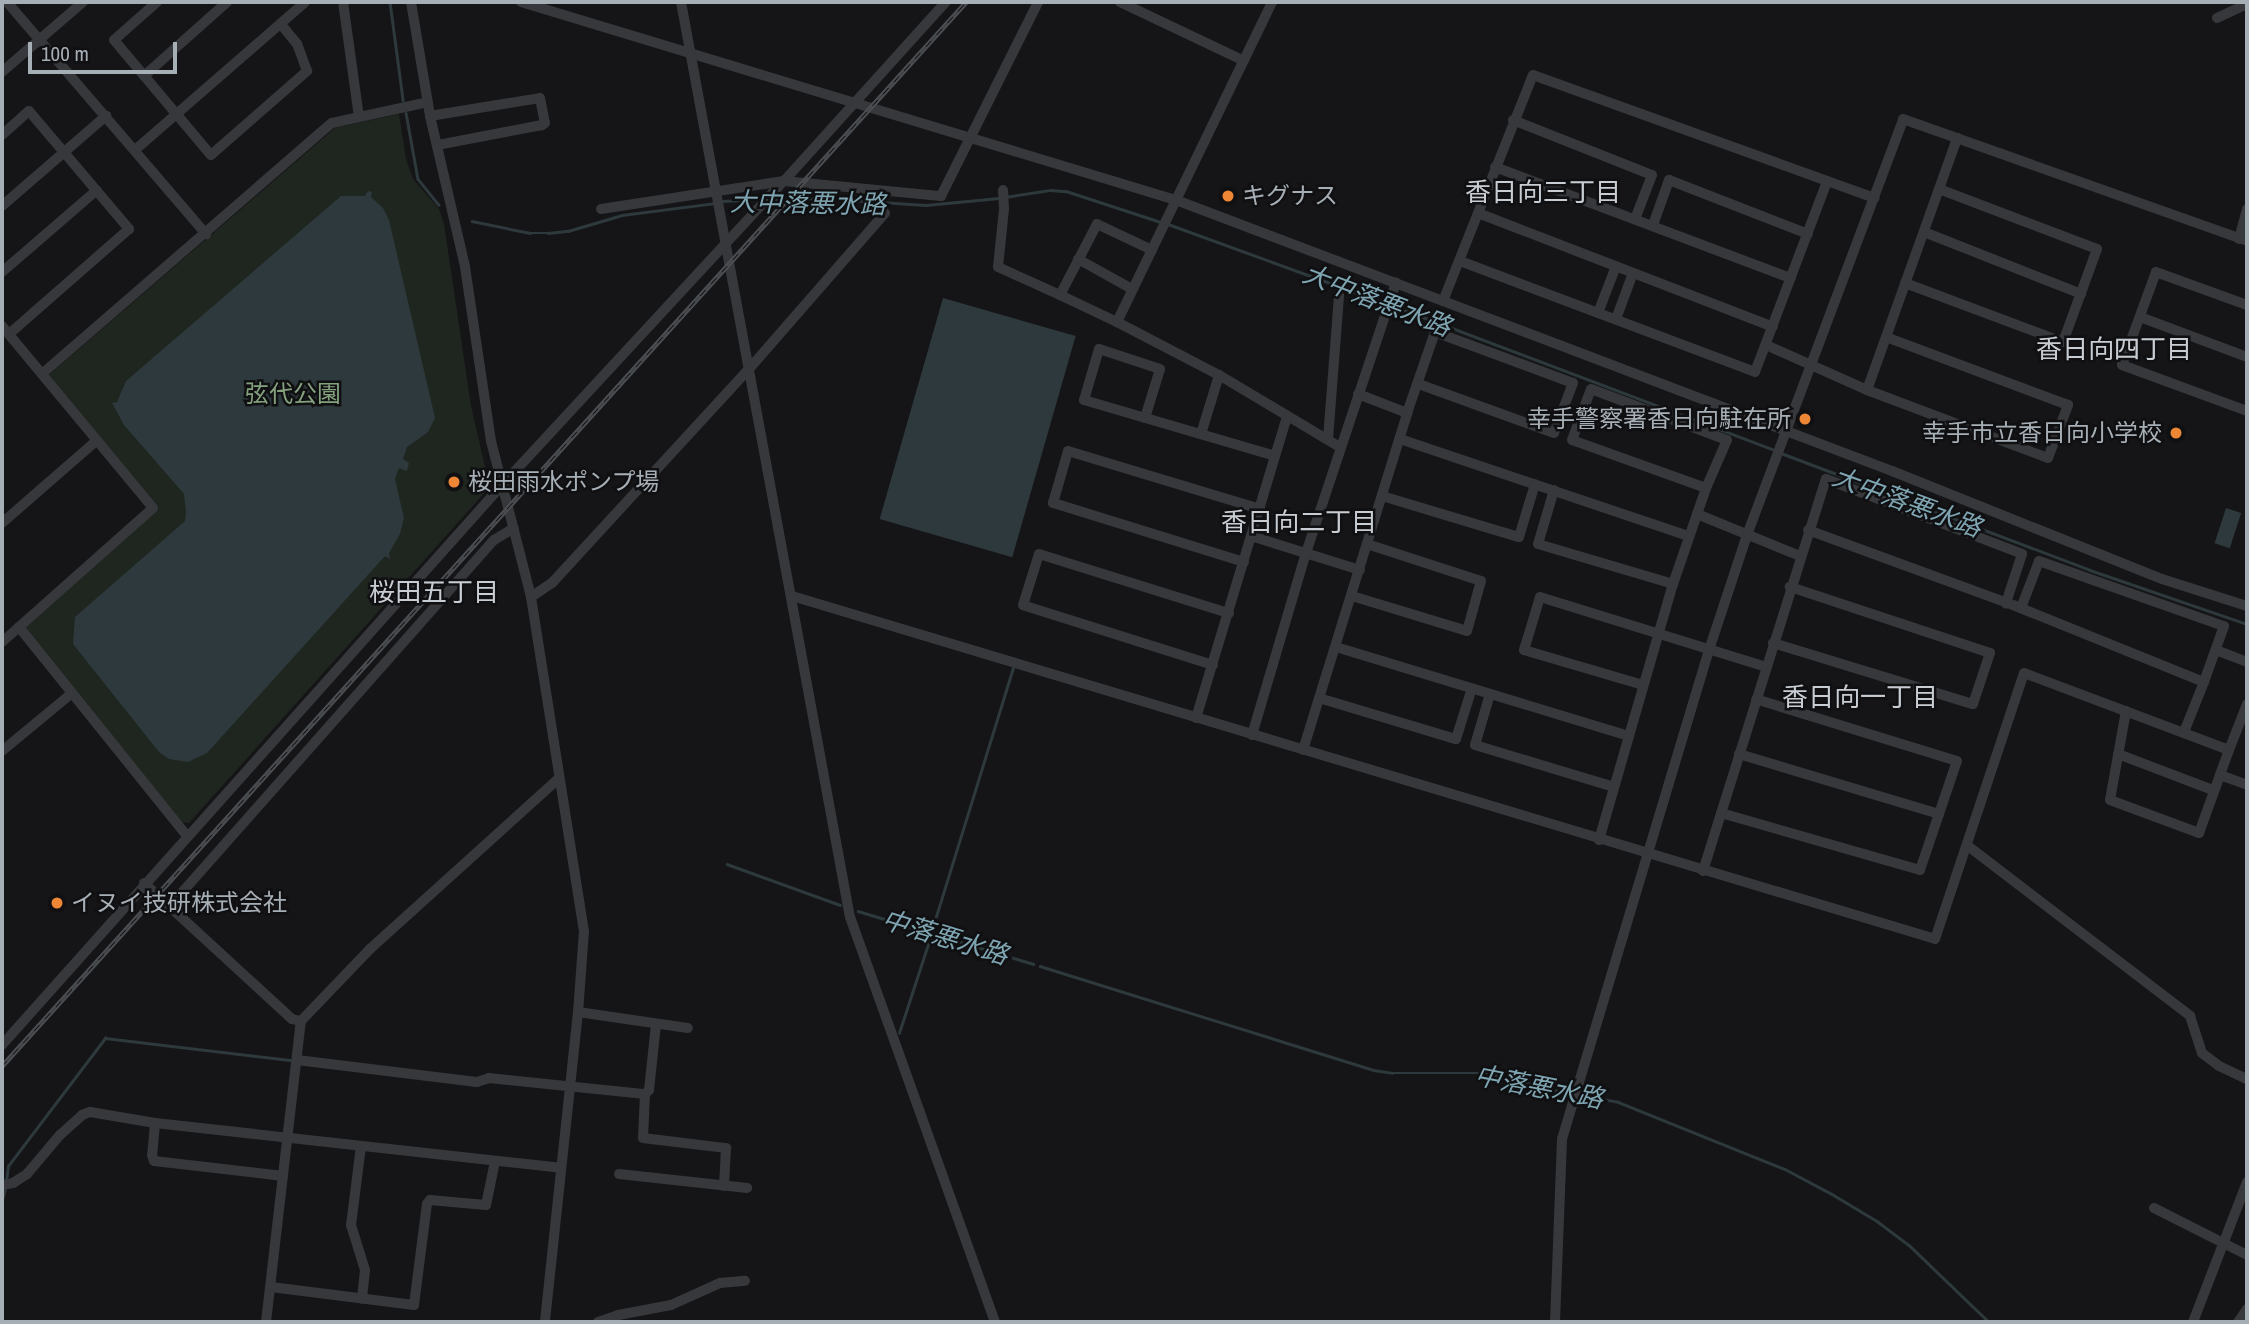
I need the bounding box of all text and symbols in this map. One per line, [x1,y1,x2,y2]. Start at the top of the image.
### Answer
scale bar [32,28,180,72]
text: 100 m [41,39,89,68]
district label: 香日向三丁目 [1465,176,1621,208]
place label: キグナス [1242,182,1338,210]
water label: 大中落悪水路 [730,186,886,220]
marker: キグナス [1220,188,1236,204]
water label: 大中落悪水路 [1299,257,1455,343]
district label: 香日向四丁目 [2036,333,2192,365]
park label: 弦代公園 [245,380,341,408]
place label: 幸手警察署香日向駐在所 [1527,405,1791,433]
marker: 幸手警察署香日向駐在所 [1797,411,1813,427]
place label: 幸手市立香日向小学校 [1922,419,2162,447]
marker: 幸手市立香日向小学校 [2168,425,2184,441]
water label: 大中落悪水路 [1828,461,1986,543]
place label: 桜田雨水ポンプ場 [468,468,660,496]
marker: 桜田雨水ポンプ場 [446,474,462,490]
district label: 香日向二丁目 [1221,506,1377,538]
district label: 桜田五丁目 [369,576,499,608]
district label: 香日向一丁目 [1782,681,1938,713]
place label: イヌイ技研株式会社 [71,889,287,917]
marker: イヌイ技研株式会社 [49,895,65,911]
water label: 中落悪水路 [878,903,1012,971]
water label: 中落悪水路 [1472,1059,1606,1115]

